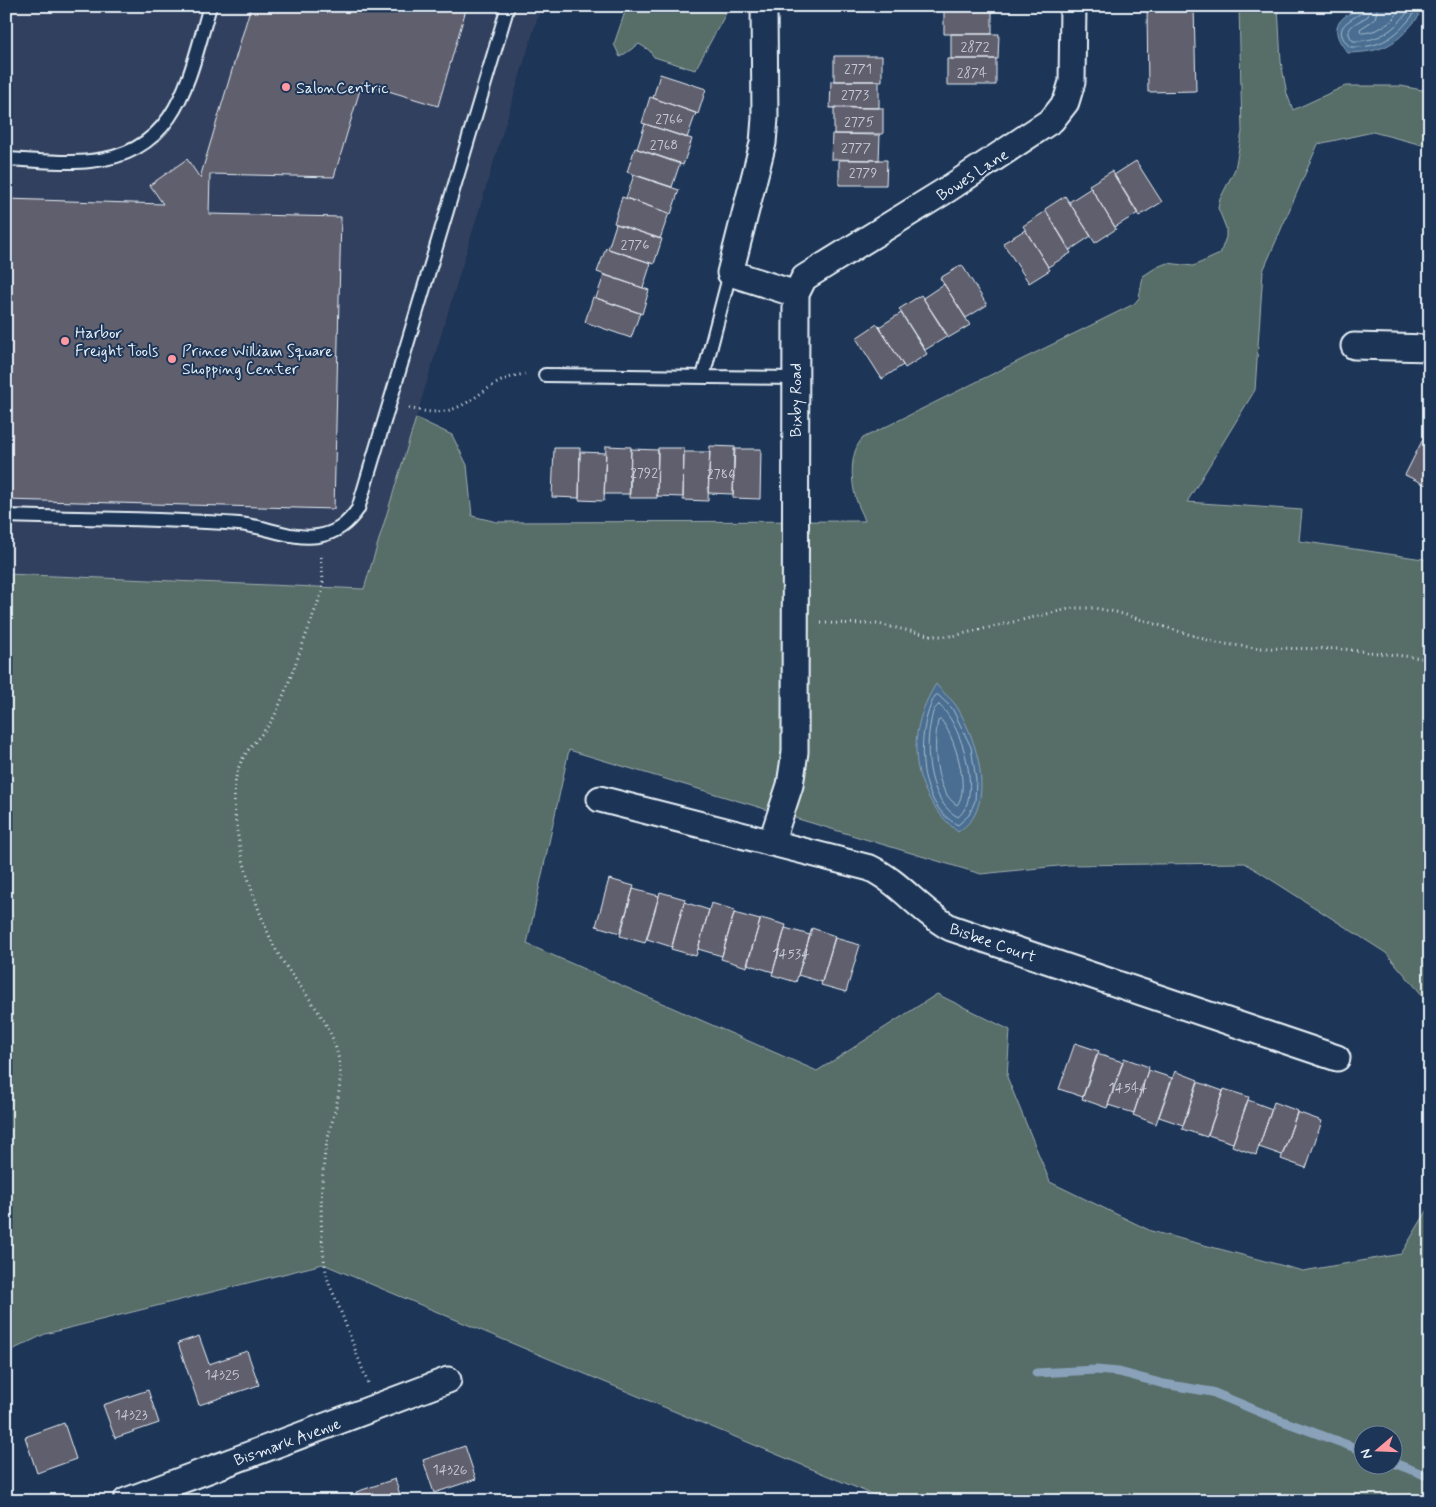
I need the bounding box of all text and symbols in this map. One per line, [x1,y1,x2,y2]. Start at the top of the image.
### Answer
house number: 2872 [960,38,990,56]
house number: 2771 [844,60,872,78]
house number: 2874 [957,64,987,82]
place label: SalonCentric [296,78,389,99]
marker: SalonCentric [280,81,292,93]
house number: 2773 [841,86,869,104]
house number: 2766 [655,110,683,128]
house number: 2775 [844,113,874,131]
house number: 2768 [650,136,678,154]
house number: 2777 [841,139,872,157]
street label: Bowes Lane [933,144,1013,206]
house number: 2779 [849,164,877,182]
house number: 2776 [621,236,649,254]
place label: Harbor Freight Tools [75,323,158,362]
marker: Harbor Freight Tools [59,335,71,347]
place label: Prince William Square Shopping Center [182,341,333,380]
marker: Prince William Square Shopping Center [166,353,178,365]
street label: Bixby Road [786,363,807,437]
house number: 2792 [630,464,658,482]
house number: 2786 [707,465,735,483]
street label: Bisbee Court [947,919,1039,968]
house number: 14534 [772,945,810,963]
house number: 14544 [1108,1079,1148,1097]
house number: 14325 [205,1366,239,1384]
house number: 14323 [114,1406,148,1424]
street label: Bismark Avenue [231,1413,344,1471]
north arrow [1354,1424,1404,1474]
text: N [1357,1447,1377,1461]
house number: 14326 [432,1461,468,1479]

